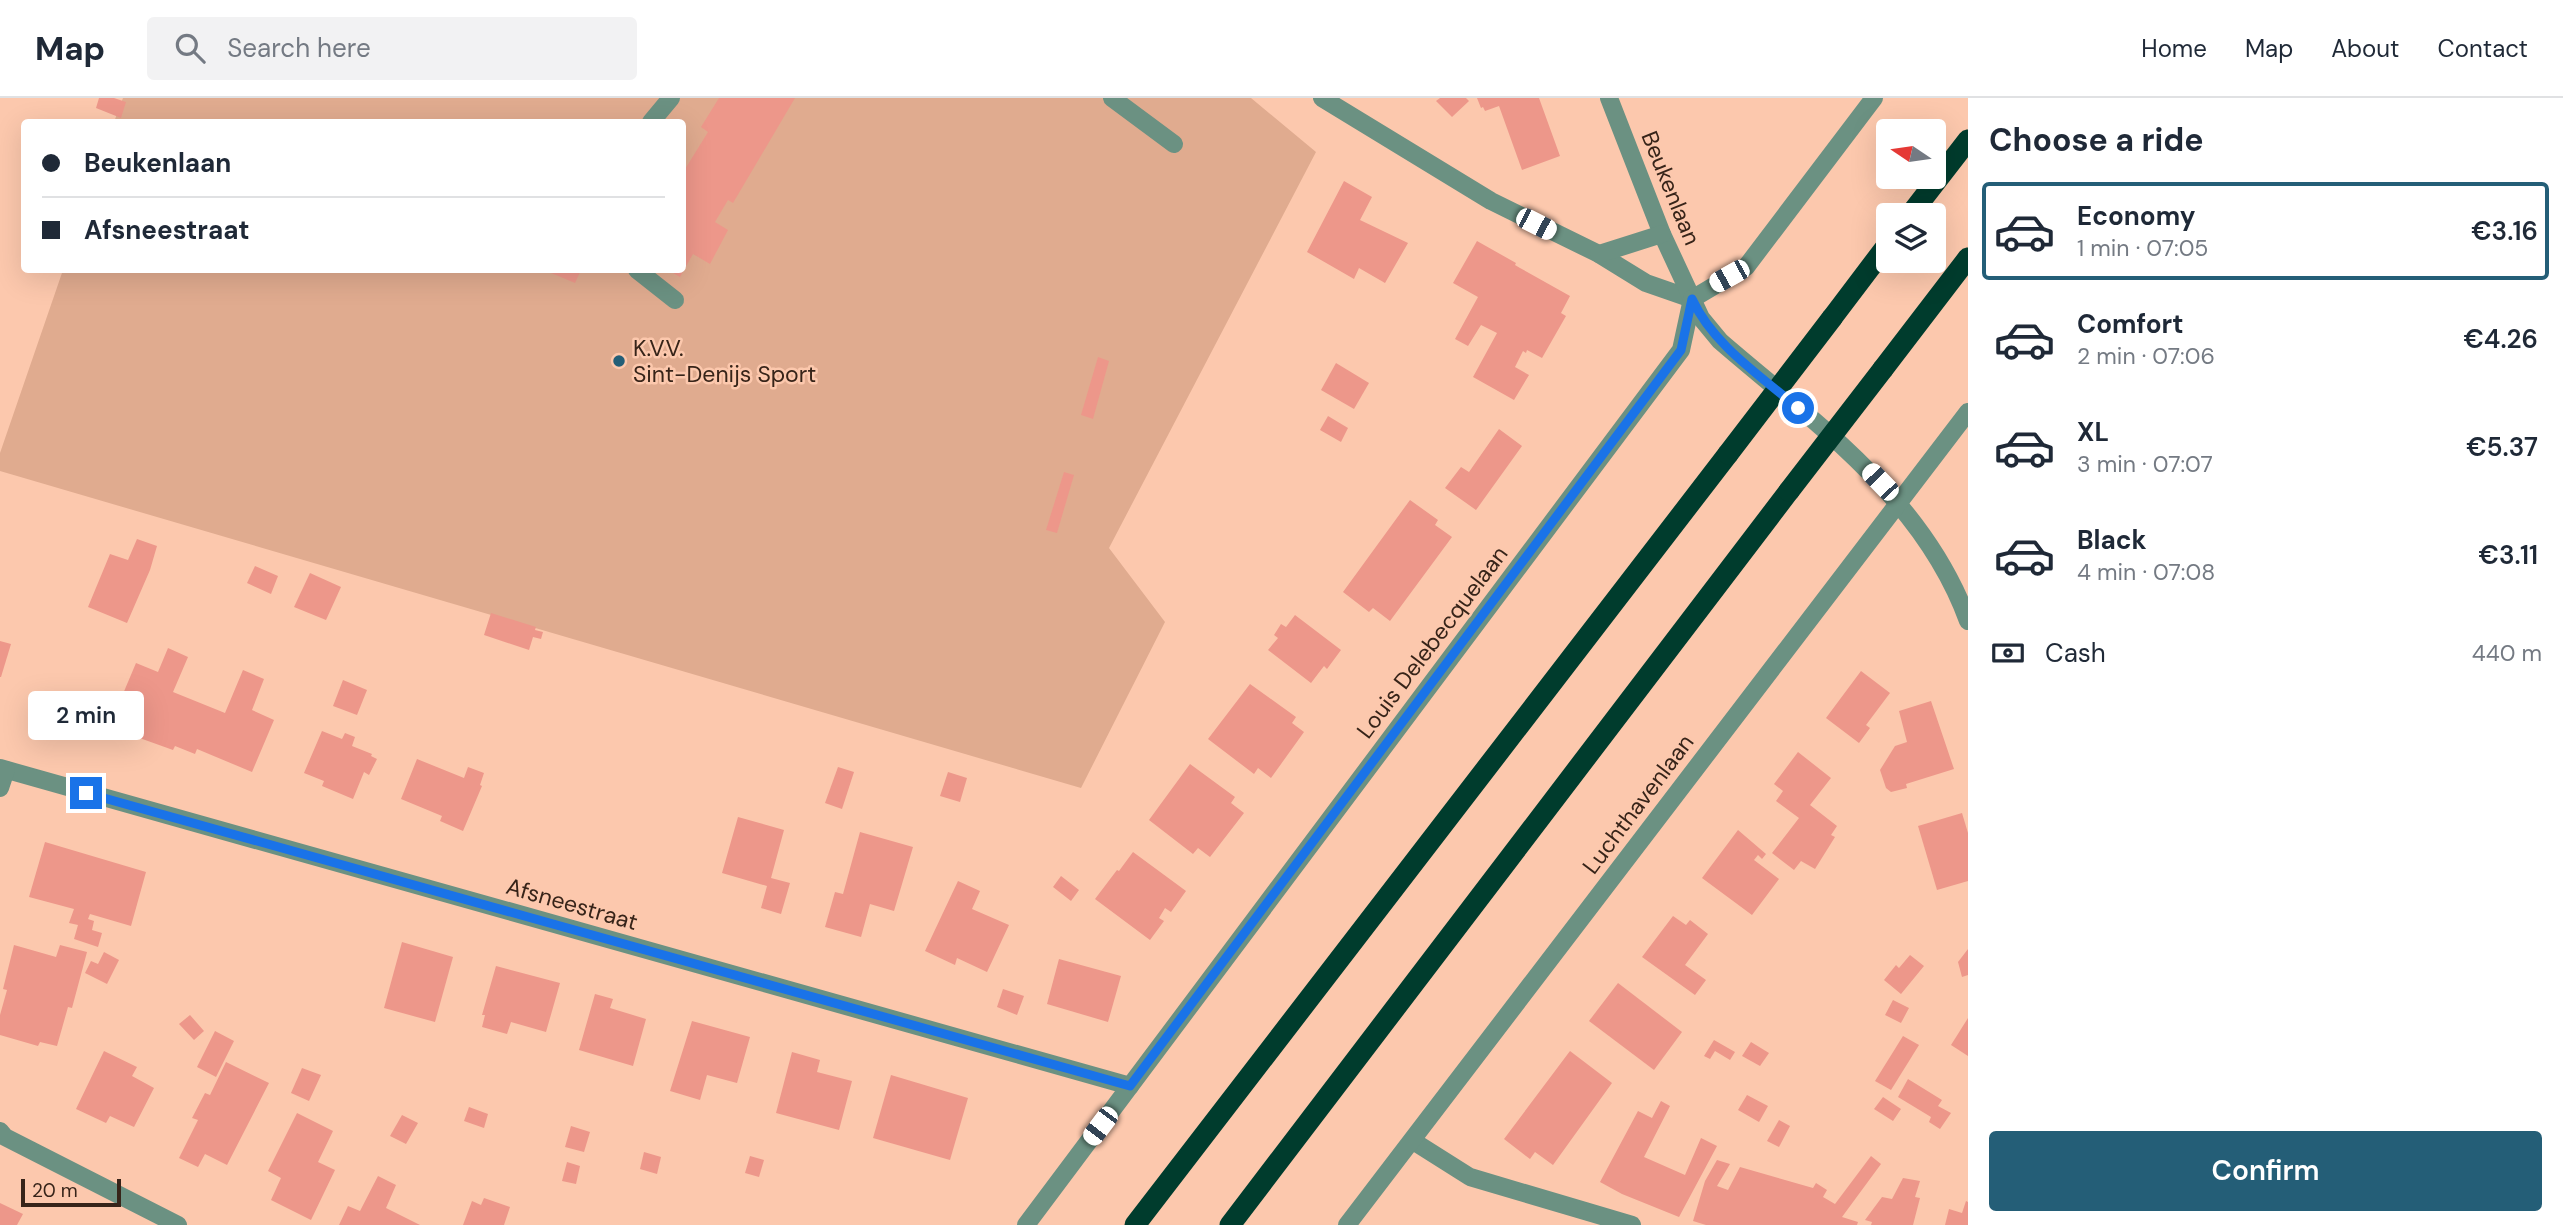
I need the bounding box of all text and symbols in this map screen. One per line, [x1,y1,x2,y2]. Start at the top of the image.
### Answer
search box [147,17,637,80]
text: Map [35,27,105,70]
icon: search [171,29,209,67]
text: Search here [227,31,371,65]
text: Home [2141,33,2207,64]
text: Map [2245,33,2293,64]
text: About [2331,33,2400,64]
text: Contact [2438,33,2528,64]
north arrow [1876,119,1946,189]
map controls [1876,119,1946,273]
text: Choose a ride [1989,119,2204,161]
street label: Beukenlaan [1635,127,1707,249]
text: Beukenlaan [84,146,231,180]
text: Economy [2077,199,2195,233]
icon: car [1993,200,2056,263]
button: layers [1876,203,1946,273]
car [1513,205,1560,243]
text: Afsneestraat [84,213,250,247]
text: €3.16 [2471,214,2538,248]
text: 1 min · 07:05 [2077,233,2208,263]
car [1706,257,1753,295]
text: Comfort [2077,307,2183,341]
icon: car [1993,308,2056,371]
text: €4.26 [2463,322,2538,356]
place label: K.V.V. Sint-Denijs Sport [633,333,816,389]
text: 2 min · 07:06 [2077,341,2215,371]
marker: K.V.V. Sint-Denijs Sport [611,353,627,369]
route start [1782,392,1814,424]
text: XL [2077,415,2109,449]
icon: car [1993,416,2056,479]
text: €5.37 [2466,430,2538,464]
text: 3 min · 07:07 [2077,449,2213,479]
car [1858,460,1903,504]
text: Black [2077,523,2147,557]
icon: car [1993,524,2056,587]
text: €3.11 [2479,538,2538,572]
street label: Louis Delebecquelaan [1350,540,1514,744]
text: 4 min · 07:08 [2077,557,2215,587]
icon: cash [1989,634,2027,672]
text: Cash [2045,636,2106,670]
text: 440 m [2472,638,2542,668]
callout: 2 min [28,692,144,740]
text: 2 min [56,700,116,730]
street label: Luchthavenlaan [1576,728,1700,880]
route end [70,777,102,809]
street label: Afsneestraat [503,871,641,937]
car [1079,1103,1122,1149]
button: Confirm [1989,1131,2542,1211]
scale bar [21,1176,121,1208]
text: 20 m [32,1178,78,1203]

